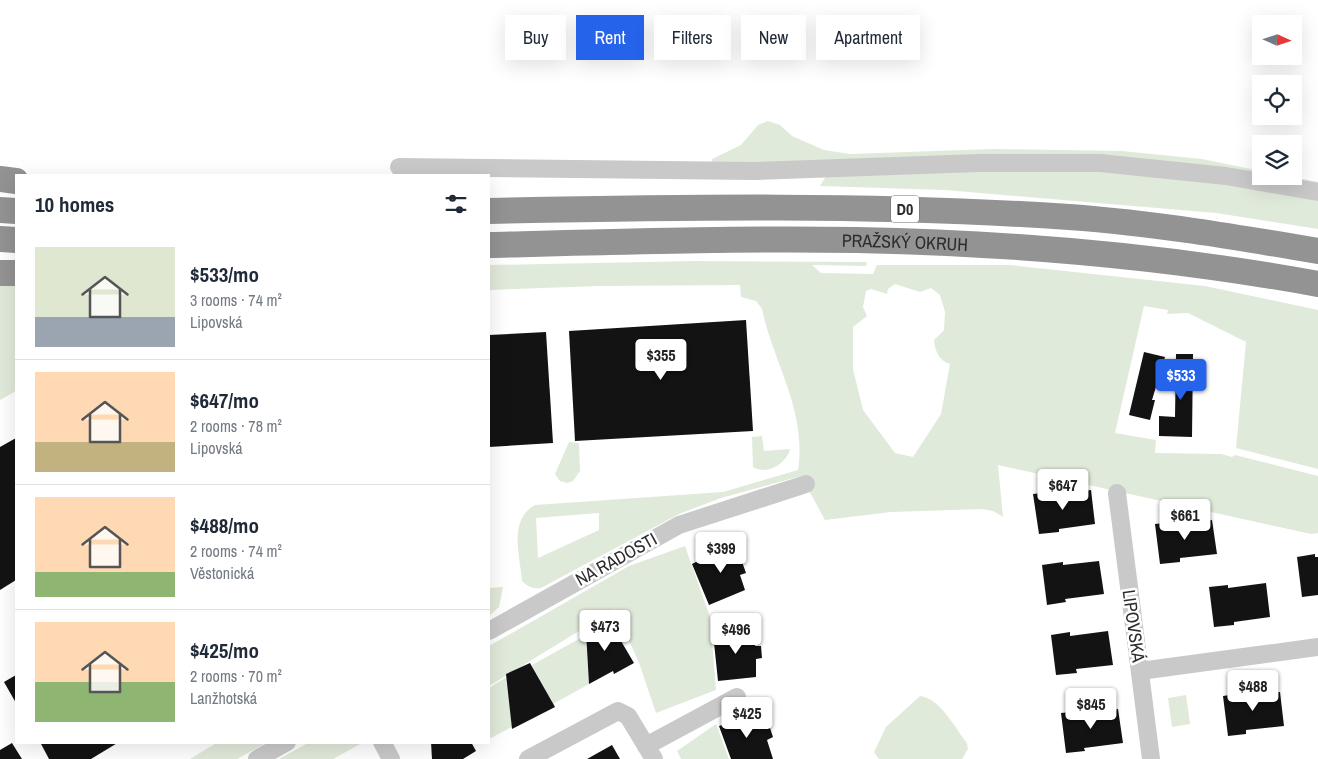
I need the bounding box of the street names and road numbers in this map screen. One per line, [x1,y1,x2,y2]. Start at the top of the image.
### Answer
road number: D0 [891,195,919,222]
street label: PRAŽSKÝ OKRUH [842,227,969,256]
street label: NA RADOSTI [571,526,661,592]
street label: LIPOVSKÁ [1117,588,1151,664]

